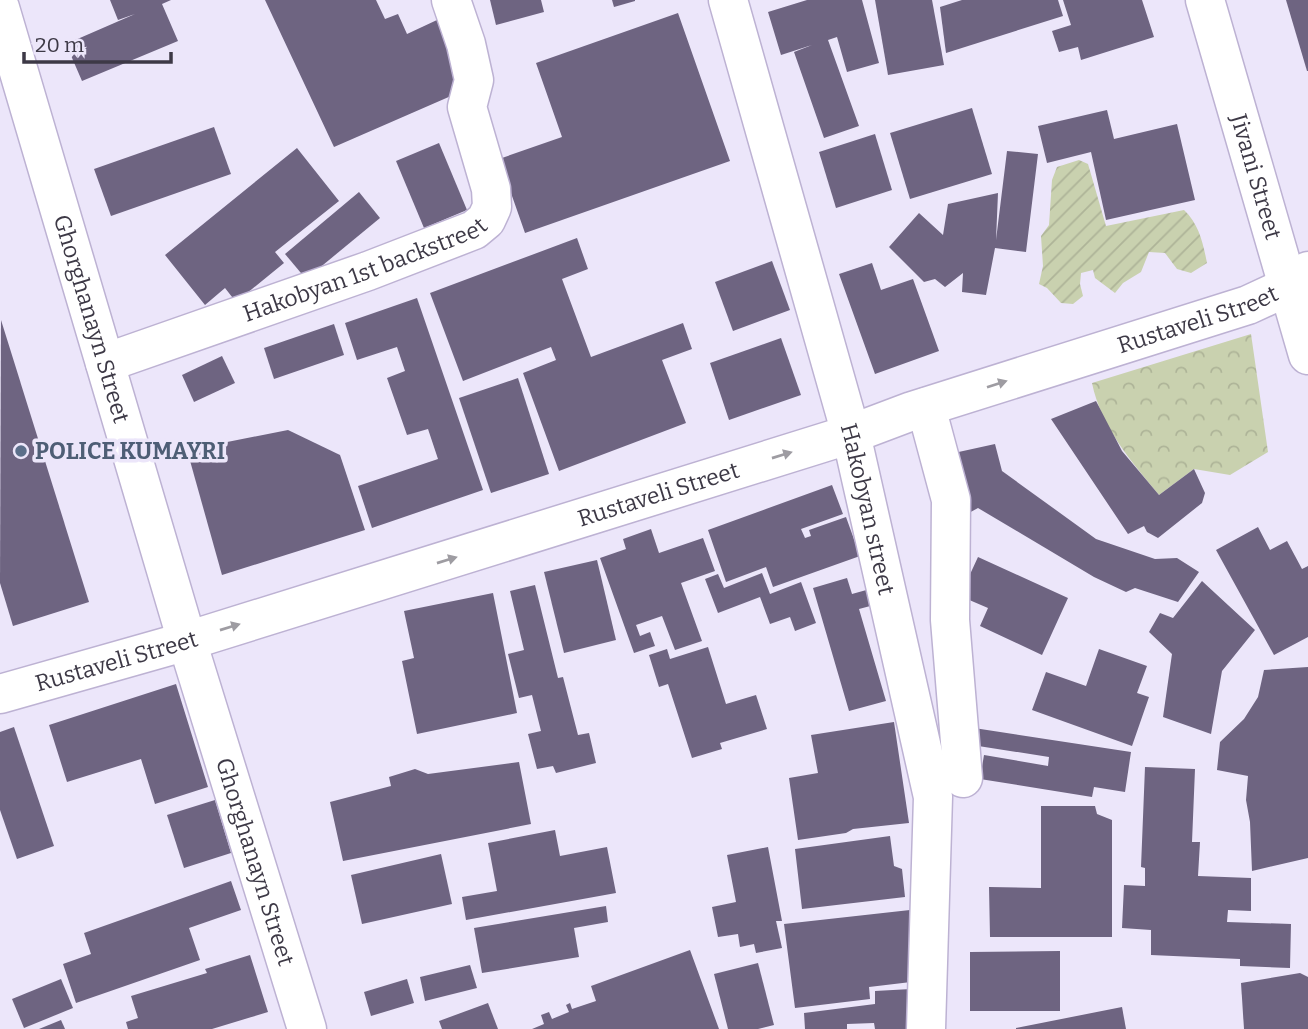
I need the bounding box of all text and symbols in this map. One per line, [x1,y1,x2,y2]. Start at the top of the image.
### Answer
scale bar [24,21,172,65]
text: 20 m [35,32,84,58]
street label: Jivani Street [1225,110,1288,243]
street label: Ghorghanayn Street [48,211,136,426]
street label: Hakobyan 1st backstreet [239,211,493,328]
street label: Rustaveli Street [1114,279,1282,359]
one-way arrow [987,378,1008,389]
street label: Hakobyan street [835,420,901,597]
place label: POLICE KUMAYRI [35,437,225,465]
marker: POLICE KUMAYRI [13,443,29,459]
one-way arrow [771,450,792,460]
street label: Rustaveli Street [574,456,742,532]
one-way arrow [437,554,458,564]
one-way arrow [220,622,241,632]
street label: Rustaveli Street [32,625,201,697]
street label: Ghorghanayn Street [210,754,301,969]

